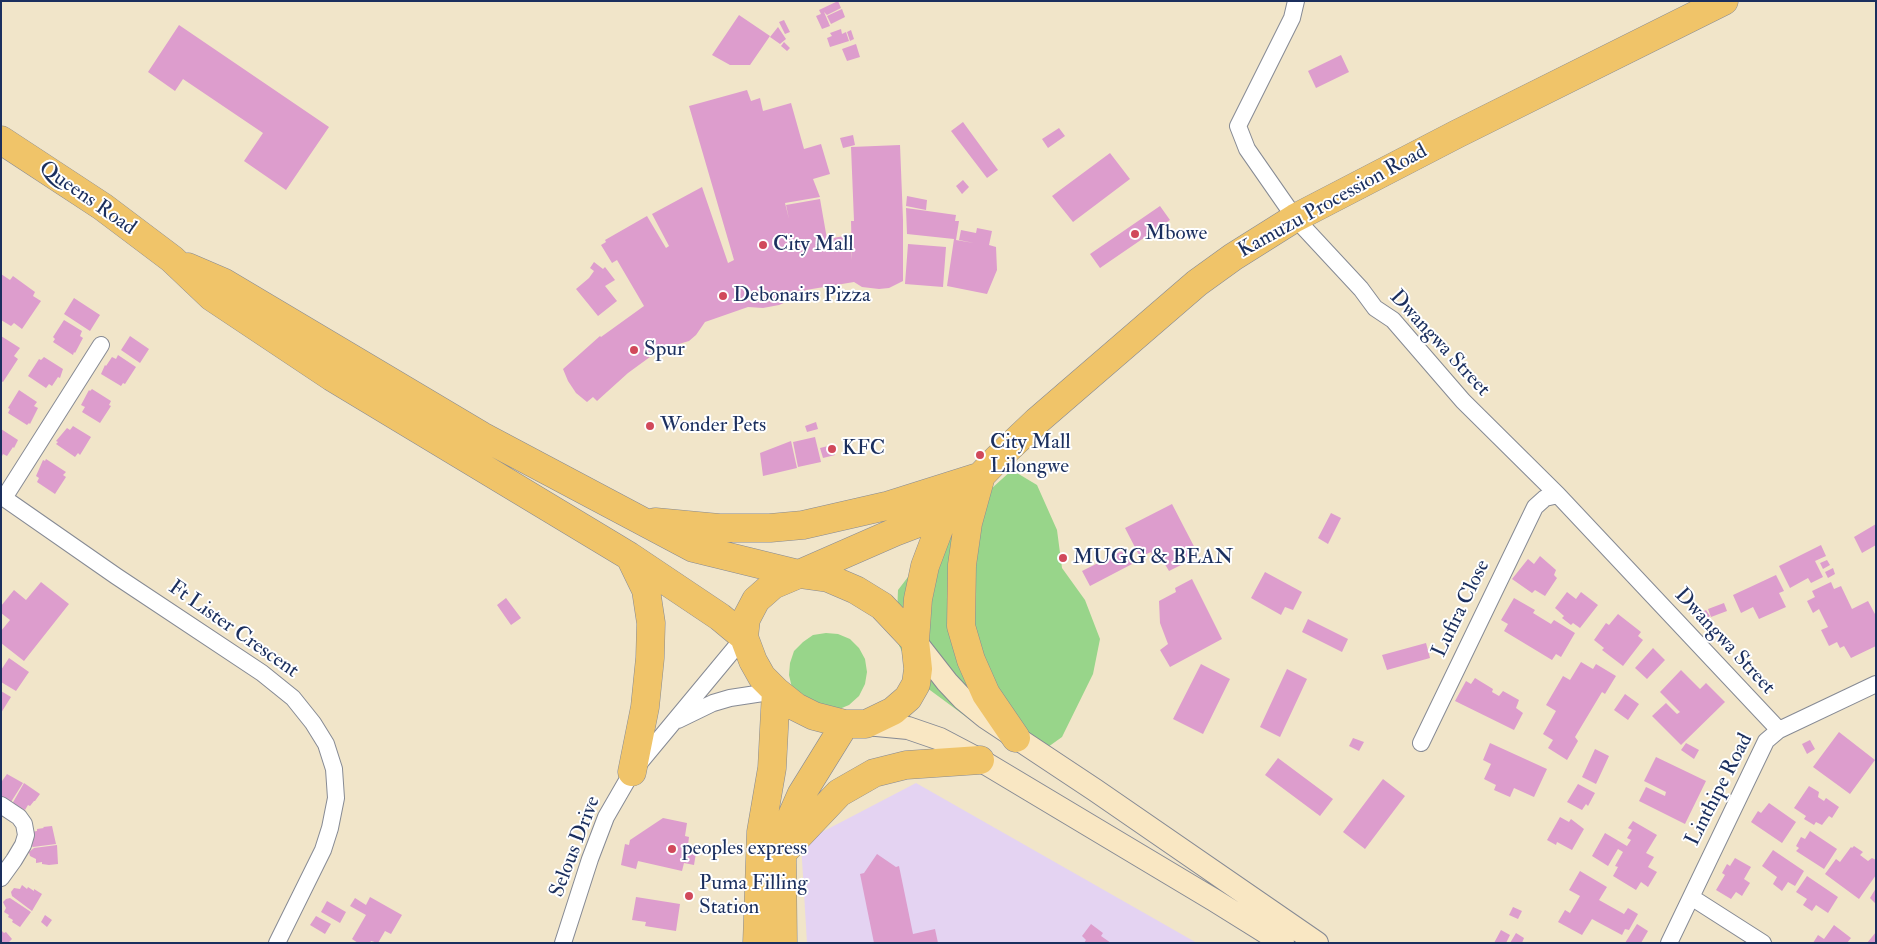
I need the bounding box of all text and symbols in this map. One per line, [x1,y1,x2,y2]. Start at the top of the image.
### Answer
street label: Kamuzu Procession Road [1234,140,1432,264]
street label: Queens Road [34,156,140,242]
place label: Mbowe [1145,221,1207,247]
marker: Mbowe [1129,228,1141,240]
place label: City Mall [773,232,854,258]
marker: City Mall [757,239,769,251]
place label: Debonairs Pizza [733,283,871,309]
street label: Dwangwa Street [1383,286,1495,402]
marker: Debonairs Pizza [717,290,729,302]
place label: Spur [644,337,685,363]
marker: Spur [628,344,640,356]
place label: Wonder Pets [660,413,766,439]
marker: Wonder Pets [644,420,656,432]
place label: City Mall Lilongwe [990,430,1071,480]
place label: KFC [842,436,885,462]
marker: KFC [826,443,838,455]
marker: City Mall Lilongwe [974,449,986,461]
place label: MUGG & BEAN [1073,545,1233,571]
marker: MUGG & BEAN [1057,552,1069,564]
street label: Lufira Close [1428,556,1496,662]
street label: Ft Lister Crescent [163,576,303,684]
street label: Dwangwa Street [1668,584,1780,700]
street label: Linthipe Road [1681,730,1759,850]
street label: Selous Drive [545,793,607,901]
place label: peoples express [682,836,807,862]
marker: peoples express [666,843,678,855]
place label: Puma Filling Station [699,871,808,921]
marker: Puma Filling Station [683,890,695,902]

